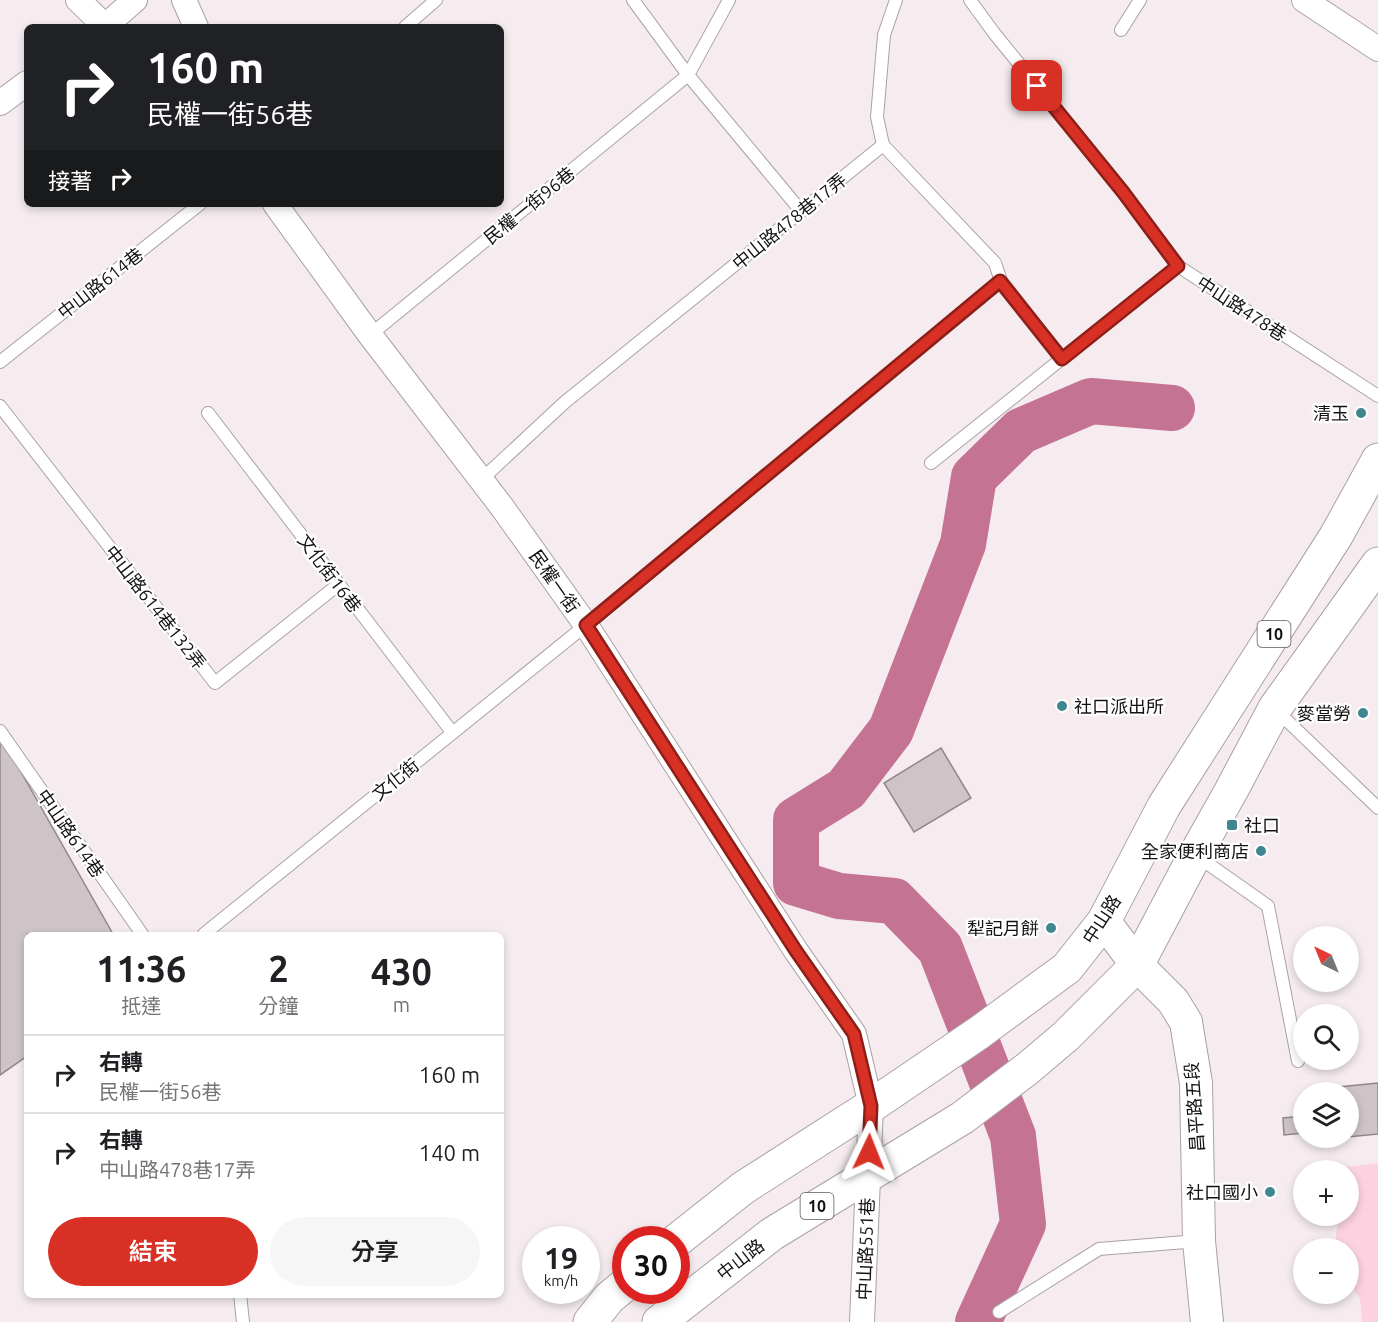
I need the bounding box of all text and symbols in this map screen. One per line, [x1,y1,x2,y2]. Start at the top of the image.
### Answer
text: 160 m [147,44,264,91]
icon: right [48,48,126,126]
pin [1011,60,1062,111]
icon: arrive [1020,69,1053,102]
text: 民權一街56巷 [147,99,312,129]
icon: right [104,162,137,195]
street label: 民權一街96巷 [480,163,578,247]
text: 接著 [48,168,92,193]
street label: 中山路478巷17弄 [728,169,850,273]
street label: 中山路614巷 [53,244,147,322]
street label: 中山路478巷 [1194,272,1290,344]
place label: 清玉 [1313,403,1349,423]
marker: 清玉 [1354,406,1368,420]
street label: 文化街16巷 [294,530,366,616]
street label: 中山路614巷132弄 [102,541,210,673]
street label: 民權一街 [526,546,584,616]
road number: 10 [1258,621,1290,647]
place label: 社口派出所 [1074,696,1164,716]
marker: 社口派出所 [1055,699,1069,713]
place label: 麥當勞 [1297,703,1351,723]
marker: 麥當勞 [1356,706,1370,720]
street label: 文化街 [368,754,422,804]
street label: 中山路614巷 [33,785,109,881]
place label: 社口 [1244,815,1280,835]
marker: 社口 [1225,818,1239,832]
place label: 全家便利商店 [1141,841,1249,861]
marker: 全家便利商店 [1254,844,1268,858]
street label: 中山路 [1078,891,1124,947]
place label: 犁記月餅 [967,918,1039,938]
marker: 犁記月餅 [1044,921,1058,935]
north arrow [1293,926,1359,992]
map controls [1293,926,1359,1304]
text: 11:36 [96,948,186,989]
text: 2 [268,948,289,989]
text: 430 [371,951,432,992]
text: m [393,993,410,1016]
text: 抵達 [121,994,161,1017]
text: 分鐘 [259,994,299,1017]
button: search [1293,1004,1359,1070]
text: 右轉 [99,1049,143,1074]
icon: right [48,1058,81,1091]
street label: 昌平路五段 [1181,1061,1207,1153]
text: 160 m [419,1062,480,1087]
text: 民權一街56巷 [99,1080,222,1103]
button: layers [1293,1082,1359,1148]
position arrow [837,1120,901,1184]
text: 右轉 [99,1127,143,1152]
icon: right [48,1136,81,1169]
text: 140 m [419,1140,480,1165]
text: 中山路478巷17弄 [99,1158,255,1181]
button: + [1293,1160,1359,1226]
place label: 社口國小 [1186,1182,1258,1202]
marker: 社口國小 [1263,1185,1277,1199]
road number: 10 [800,1193,834,1219]
street label: 中山路551巷 [853,1197,877,1301]
button: 結束 [48,1217,258,1286]
button: 分享 [270,1217,480,1286]
speed limit sign: 30 [612,1226,690,1304]
street label: 中山路 [713,1234,767,1284]
button: − [1293,1238,1359,1304]
text: 19 [544,1241,578,1275]
text: km/h [544,1272,578,1289]

